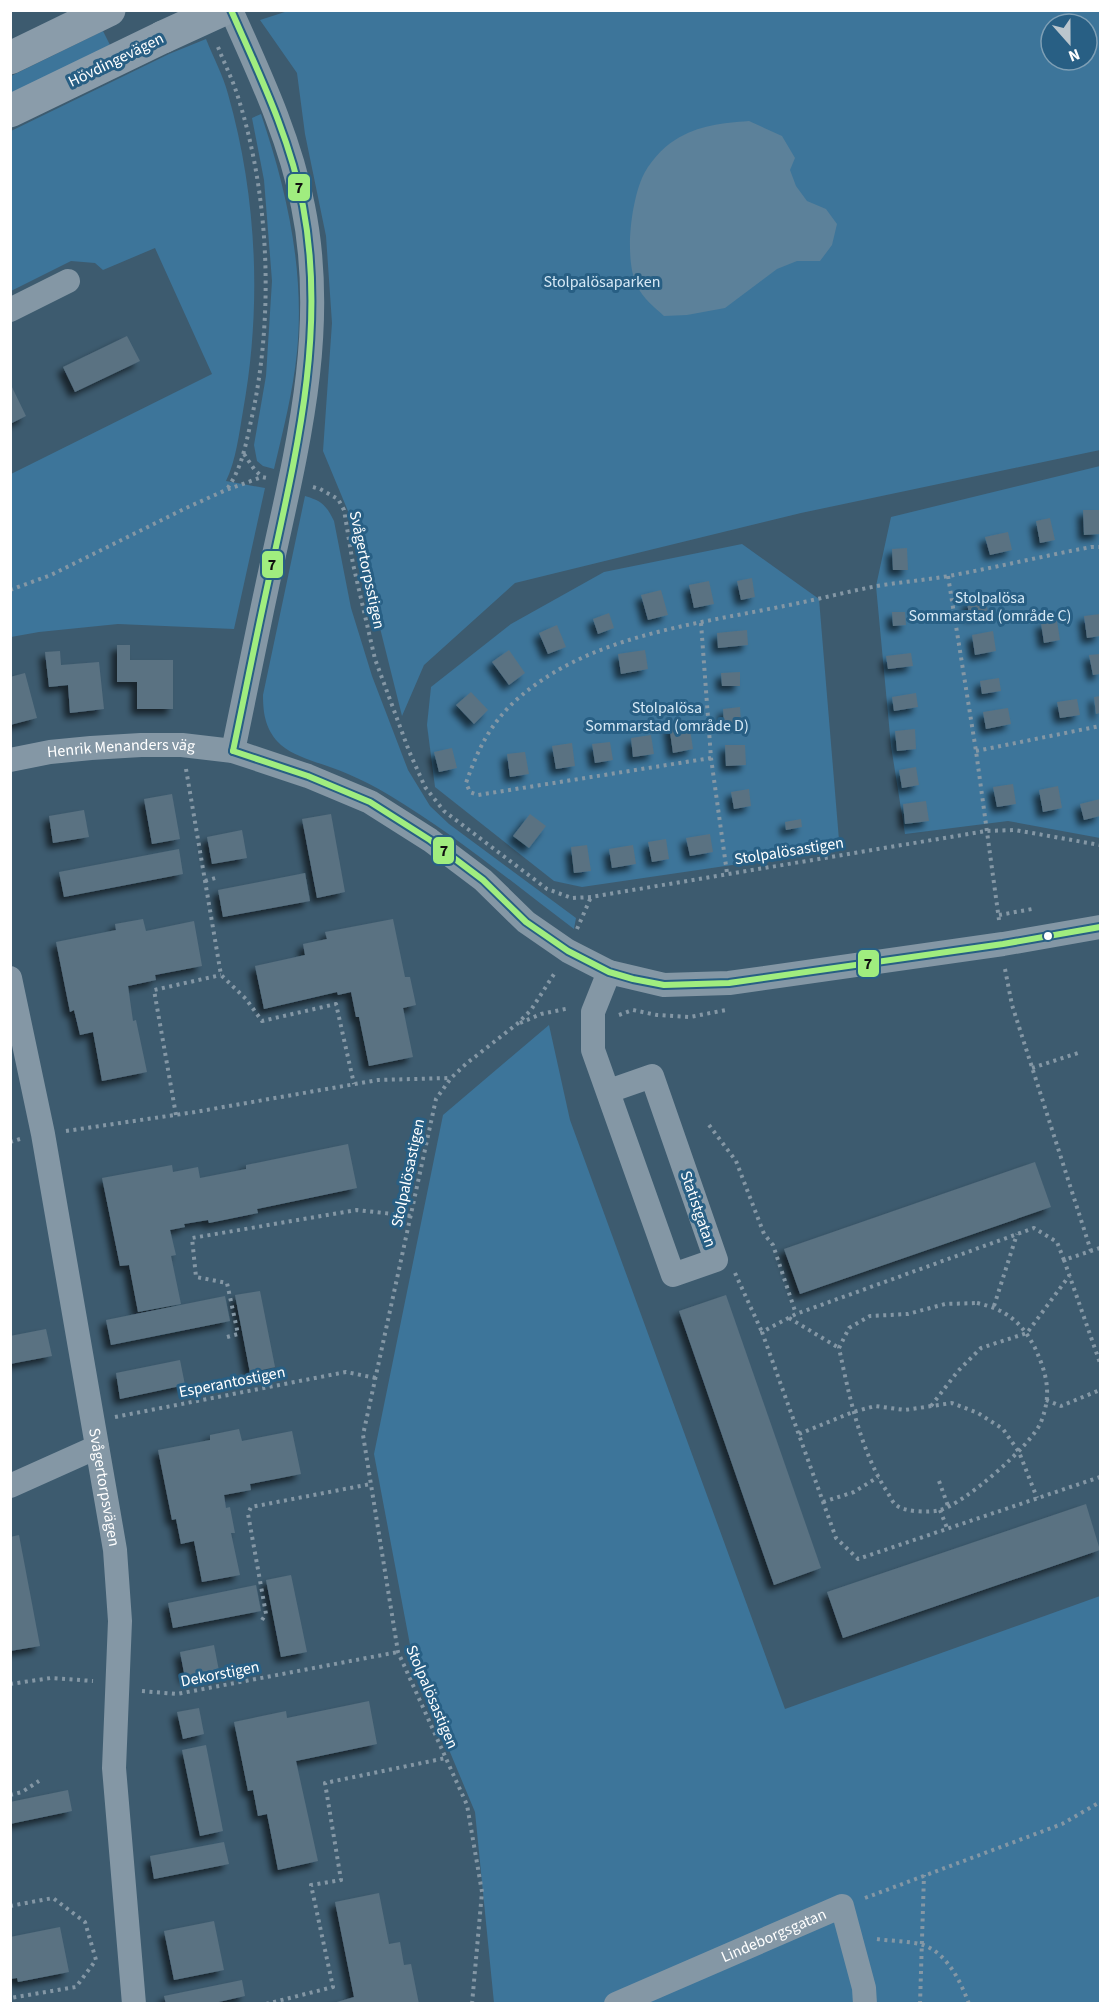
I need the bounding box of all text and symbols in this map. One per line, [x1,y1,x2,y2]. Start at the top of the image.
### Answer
north arrow [1039,12,1099,72]
street label: Hövdingevägen [65,27,167,93]
text: N [1065,43,1083,67]
line badge: 7 [287,173,311,202]
text: 7 [295,177,303,199]
park label: Stolpalösaparken [544,271,660,293]
street label: Svågertorpsstigen [344,509,390,631]
line badge: 7 [261,550,284,579]
text: 7 [268,554,276,576]
park label: Stolpalösa Sommarstad (område C) [909,587,1071,627]
park label: Stolpalösa Sommarstad (område D) [585,697,749,737]
street label: Henrik Menanders väg [46,734,196,763]
street label: Stolpalösastigen [733,831,845,871]
line badge: 7 [432,836,455,865]
text: 7 [440,840,448,862]
unlabelled marker [1042,930,1054,942]
line badge: 7 [857,949,880,978]
text: 7 [864,953,872,975]
street label: Stolpalösastigen [386,1117,430,1229]
street label: Statistgatan [675,1168,721,1250]
street label: Esperantostigen [177,1361,287,1403]
street label: Svågertorpsvägen [83,1426,125,1548]
street label: Stolpalösastigen [400,1642,464,1752]
street label: Dekorstigen [179,1656,261,1692]
street label: Lindeborgsgatan [718,1903,830,1968]

